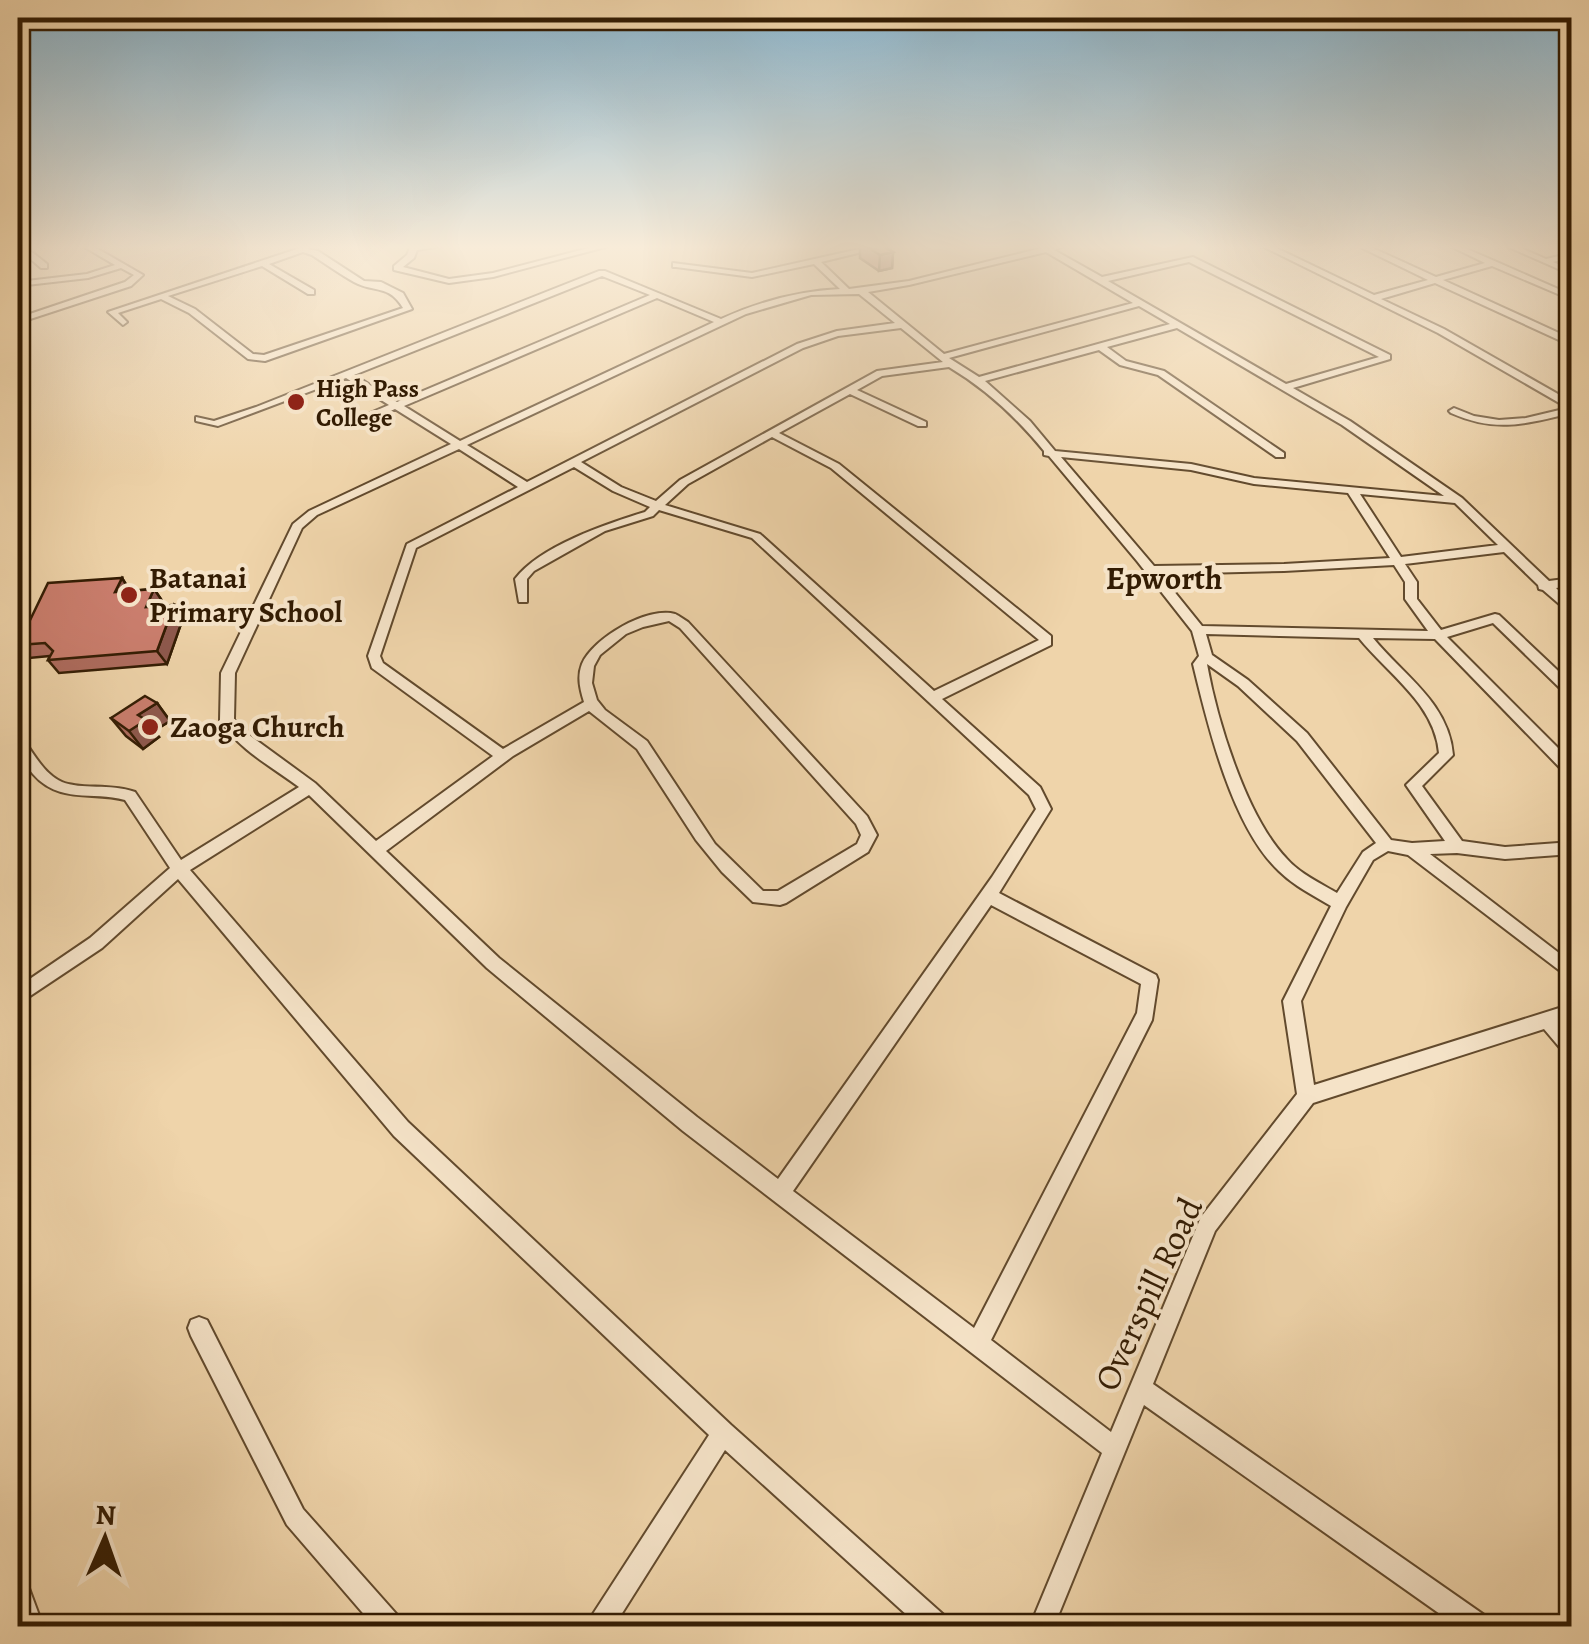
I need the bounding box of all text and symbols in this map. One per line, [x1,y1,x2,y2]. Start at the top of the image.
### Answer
place label: High Pass College [316,372,419,435]
marker: High Pass College [285,391,307,413]
district label: Epworth [1106,556,1222,600]
place label: Batanai Primary School [149,558,343,632]
marker: Batanai Primary School [118,584,140,606]
place label: Zaoga Church [170,707,344,747]
marker: Zaoga Church [139,716,161,738]
street label: Overspill Road [1082,1189,1214,1398]
north arrow [55,1489,155,1589]
text: N [95,1496,117,1534]

